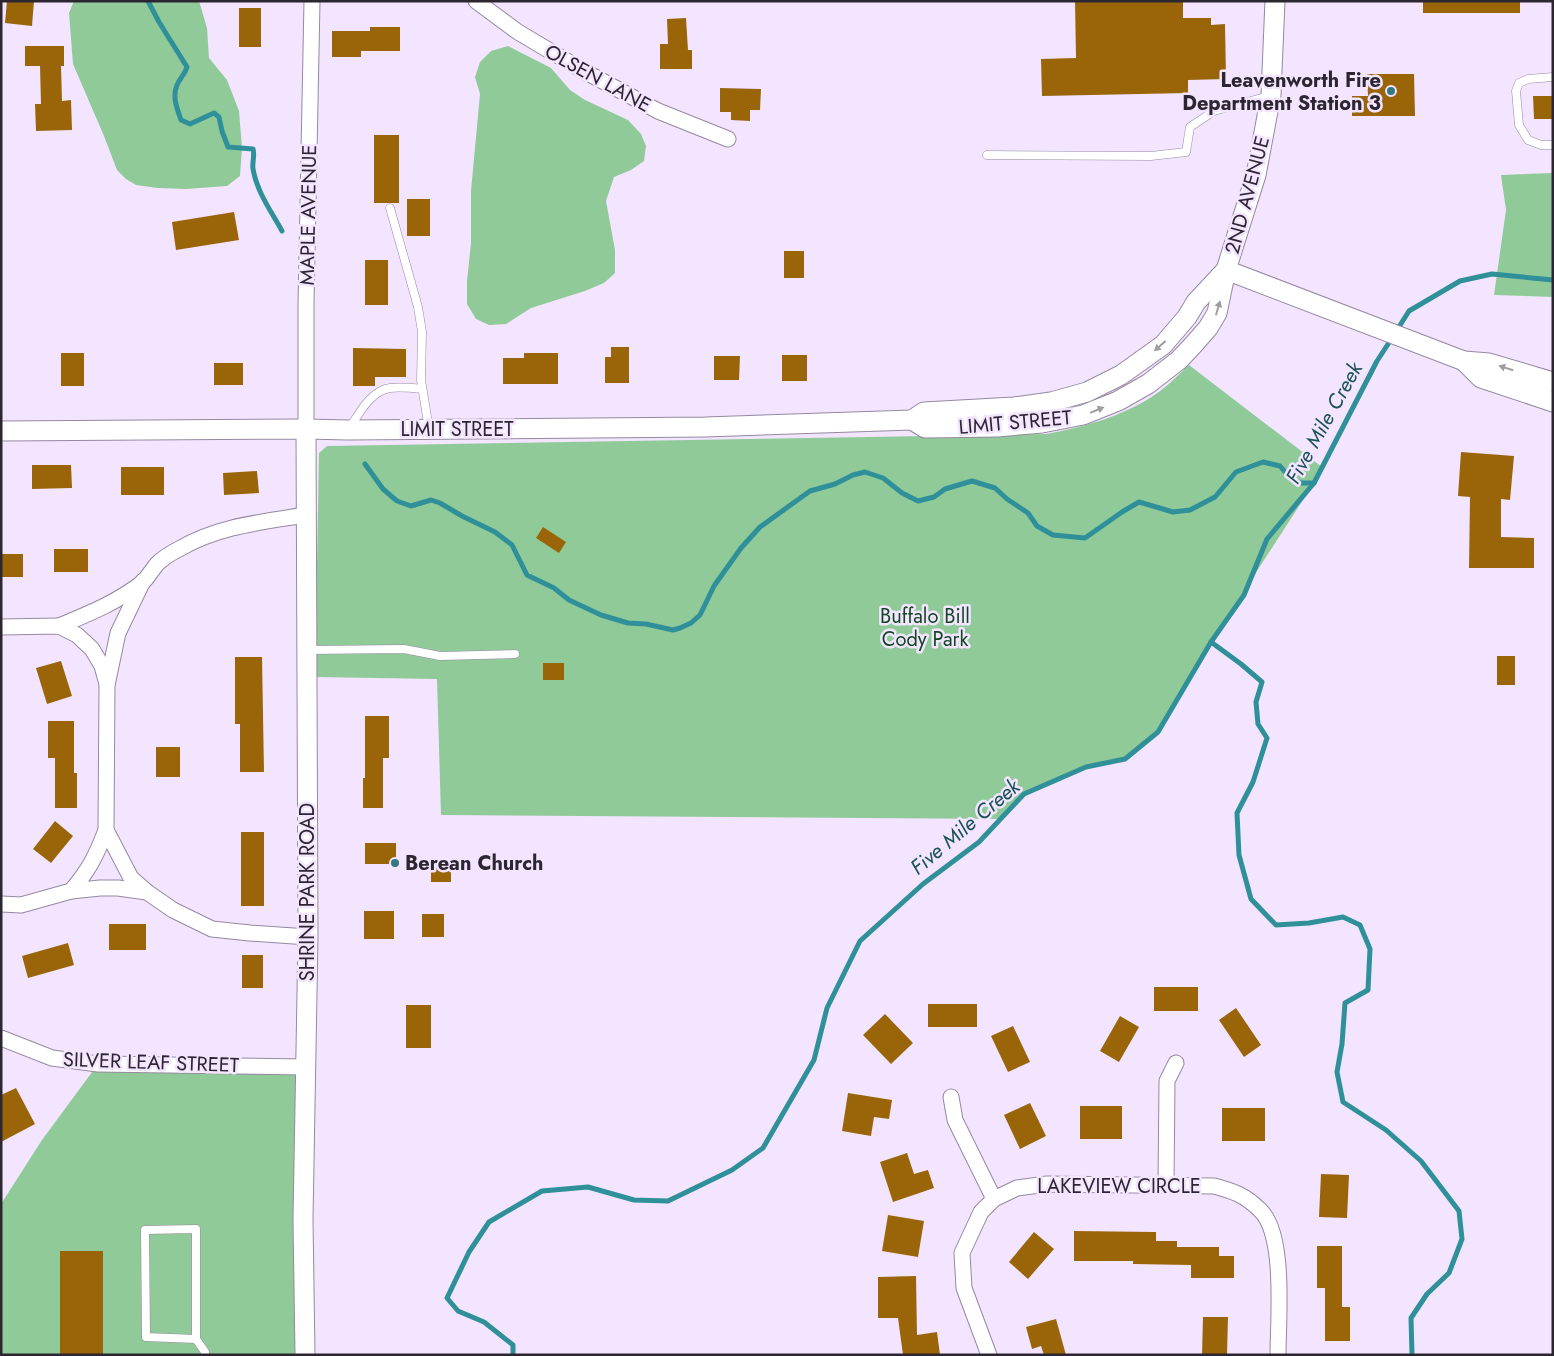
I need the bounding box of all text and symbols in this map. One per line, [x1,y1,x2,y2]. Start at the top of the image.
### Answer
street label: OLSEN LANE [539,37,656,120]
place label: Leavenworth Fire Department Station 3 [1182,66,1381,118]
marker: Leavenworth Fire Department Station 3 [1385,85,1397,97]
street label: 2ND AVENUE [1218,133,1277,257]
street label: MAPLE AVENUE [293,144,324,286]
one-way arrow [1214,300,1222,315]
one-way arrow [1155,340,1167,352]
water label: Five Mile Creek [1278,356,1370,489]
one-way arrow [1498,364,1513,372]
street label: LIMIT STREET [957,403,1073,442]
one-way arrow [1089,405,1104,413]
street label: LIMIT STREET [400,415,514,444]
park label: Buffalo Bill Cody Park [880,602,970,654]
water label: Five Mile Creek [904,772,1027,882]
street label: SHRINE PARK ROAD [293,803,322,981]
place label: Berean Church [405,849,543,878]
marker: Berean Church [389,857,401,869]
street label: SILVER LEAF STREET [62,1045,240,1080]
street label: LAKEVIEW CIRCLE [1037,1172,1201,1201]

